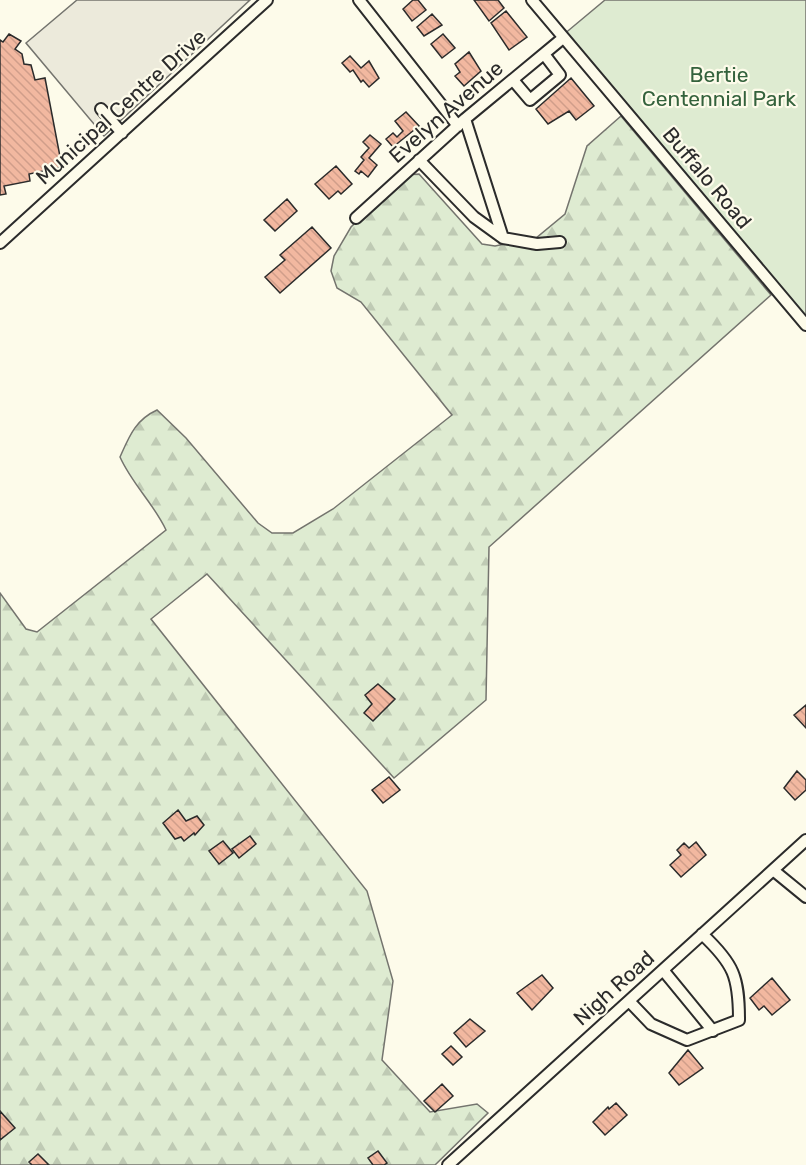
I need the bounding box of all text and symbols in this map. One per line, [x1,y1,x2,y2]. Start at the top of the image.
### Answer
street label: Municipal Centre Drive [31,24,211,189]
street label: Evelyn Avenue [384,55,508,168]
park label: Bertie Centennial Park [642,62,796,111]
street label: Buffalo Road [658,122,757,233]
street label: Nigh Road [568,945,659,1030]

